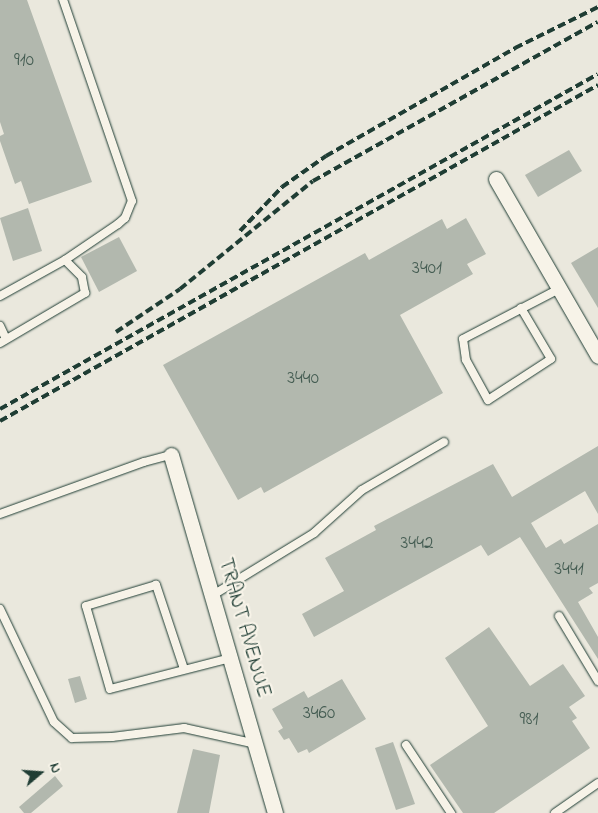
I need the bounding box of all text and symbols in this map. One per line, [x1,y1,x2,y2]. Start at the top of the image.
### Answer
house number: 910 [14,50,34,72]
house number: 3401 [412,258,442,280]
house number: 3440 [287,368,319,390]
house number: 3442 [401,533,433,555]
street label: TRANT AVENUE [212,555,276,701]
house number: 3441 [554,559,584,581]
house number: 3460 [303,703,335,725]
house number: 981 [520,709,538,731]
north arrow [15,748,65,798]
text: N [43,760,66,776]

